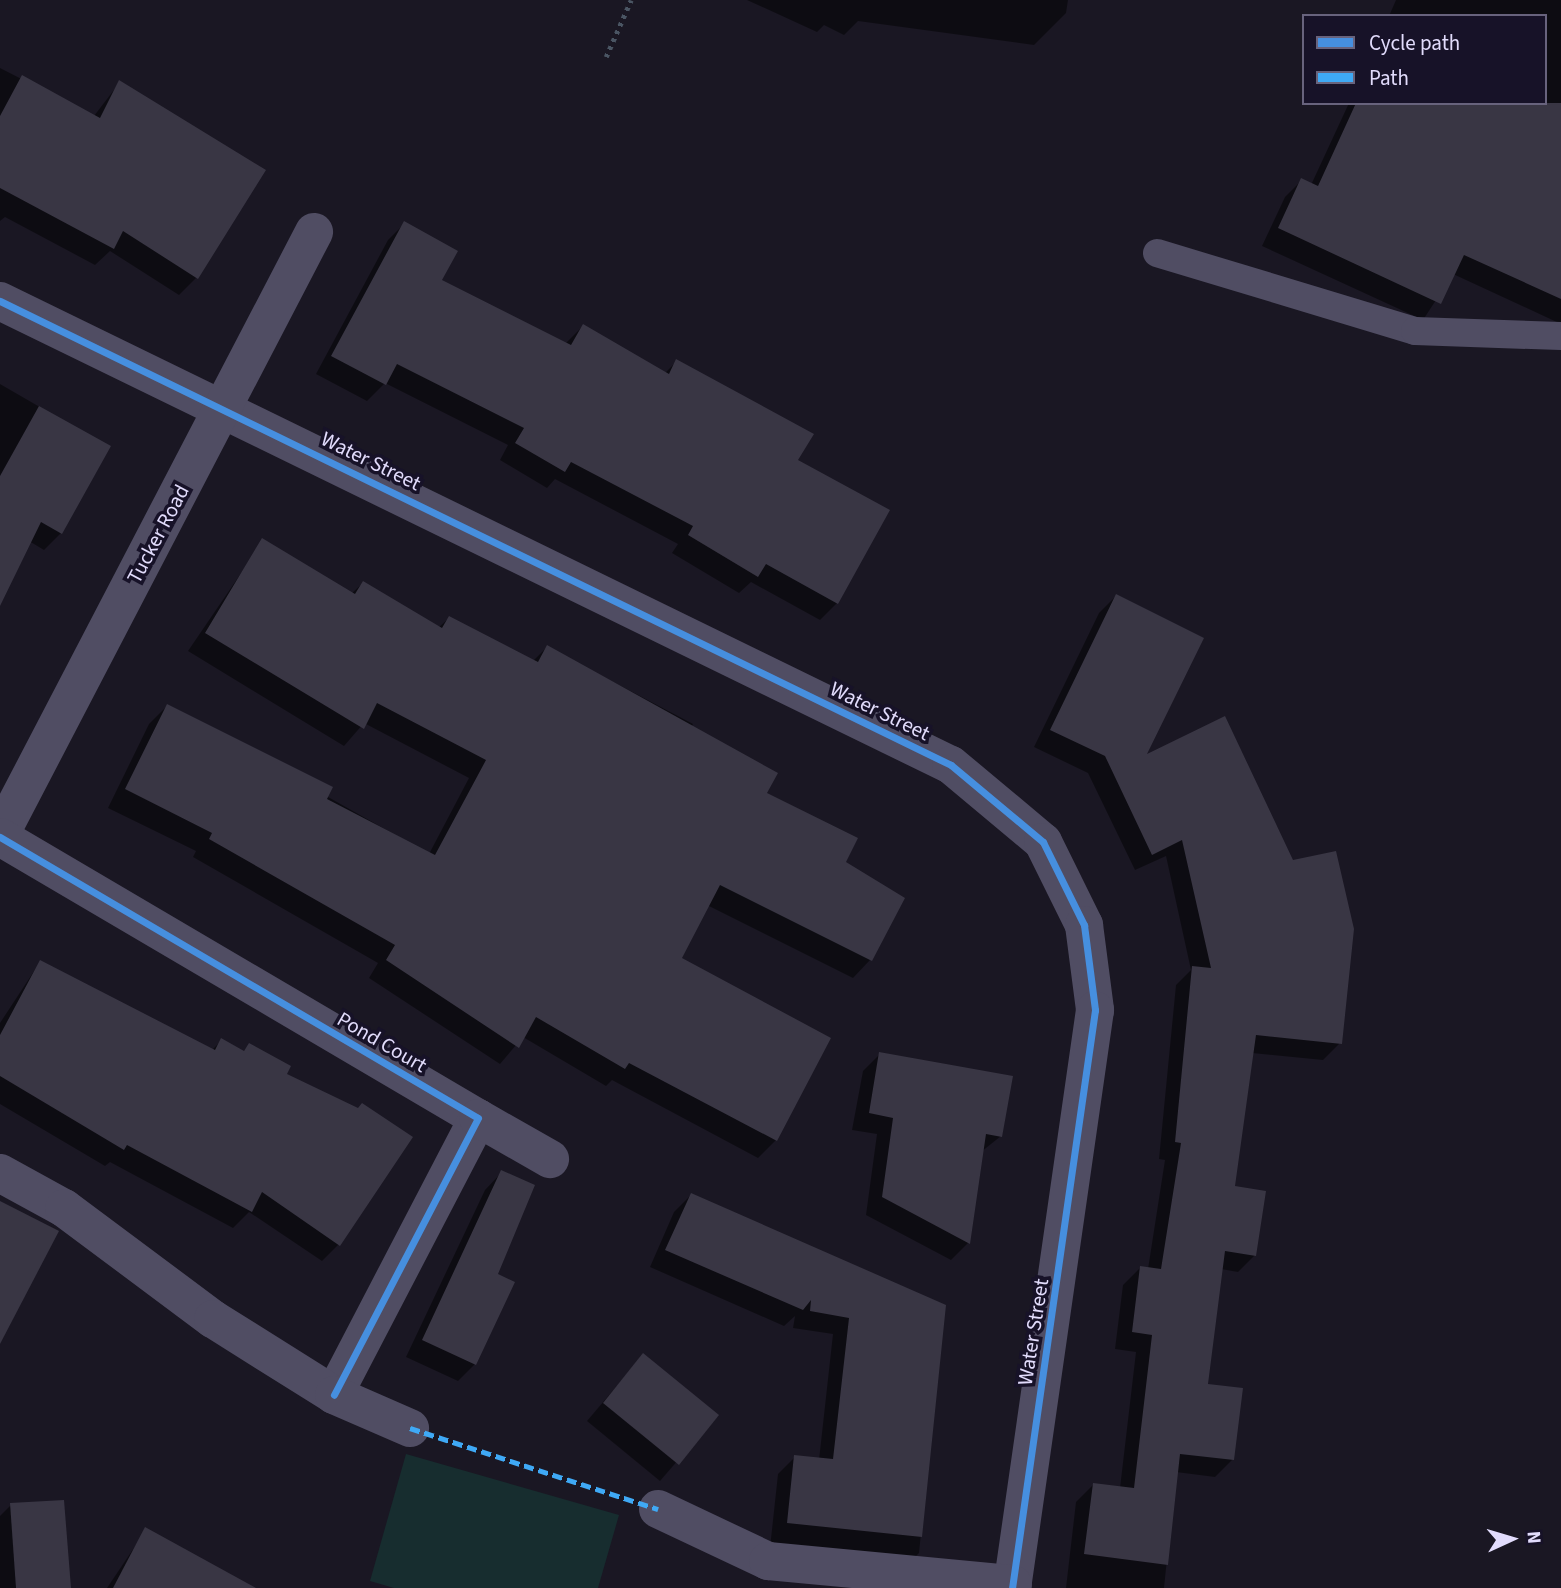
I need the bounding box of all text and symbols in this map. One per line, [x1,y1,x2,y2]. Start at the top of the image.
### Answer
legend [1302,14,1547,105]
text: Cycle path [1369,28,1460,58]
text: Path [1369,63,1409,93]
street label: Water Street [317,426,425,496]
street label: Tucker Road [121,480,195,588]
street label: Water Street [826,676,934,746]
street label: Pond Court [333,1006,431,1078]
street label: Water Street [1012,1277,1054,1387]
north arrow [1477,1504,1547,1574]
text: N [1520,1530,1547,1545]

